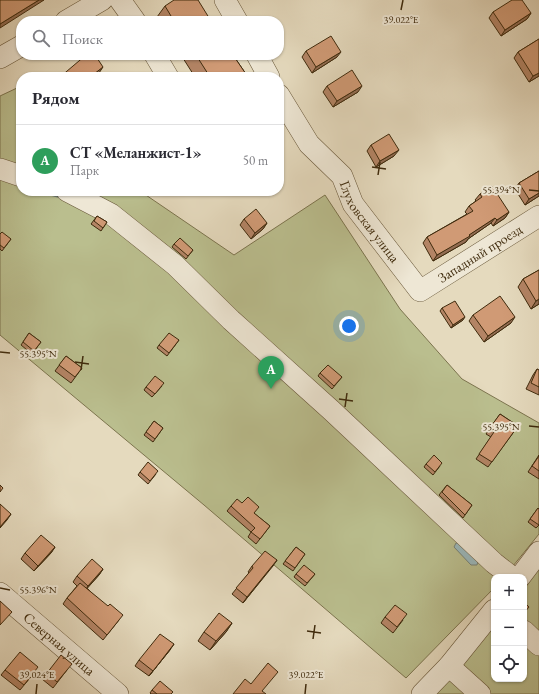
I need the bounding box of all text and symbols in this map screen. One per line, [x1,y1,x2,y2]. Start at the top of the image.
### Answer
text: 39.022°E [384,13,419,26]
search box [16,16,284,60]
icon: search [30,27,52,49]
text: Поиск [62,29,103,48]
text: Рядом [32,87,80,109]
text: СТ «Меланжист-1» [70,143,201,162]
text: A [40,152,50,169]
text: 50 m [243,152,268,169]
text: Парк [70,162,99,179]
street label: Глуховская улица [336,178,404,266]
text: 55.394°N [482,183,520,196]
street label: Западный проезд [434,220,526,287]
your location [339,316,359,336]
text: 55.395°N [19,347,57,360]
pin: A [258,356,284,389]
text: 55.395°N [482,420,520,433]
map controls [491,574,527,682]
button: + [491,574,527,610]
text: 55.396°N [19,583,57,596]
street label: Северная улица [20,608,99,680]
button: − [491,610,527,646]
button: locate [491,646,527,682]
text: 39.024°E [20,668,55,681]
text: 39.022°E [289,668,324,681]

